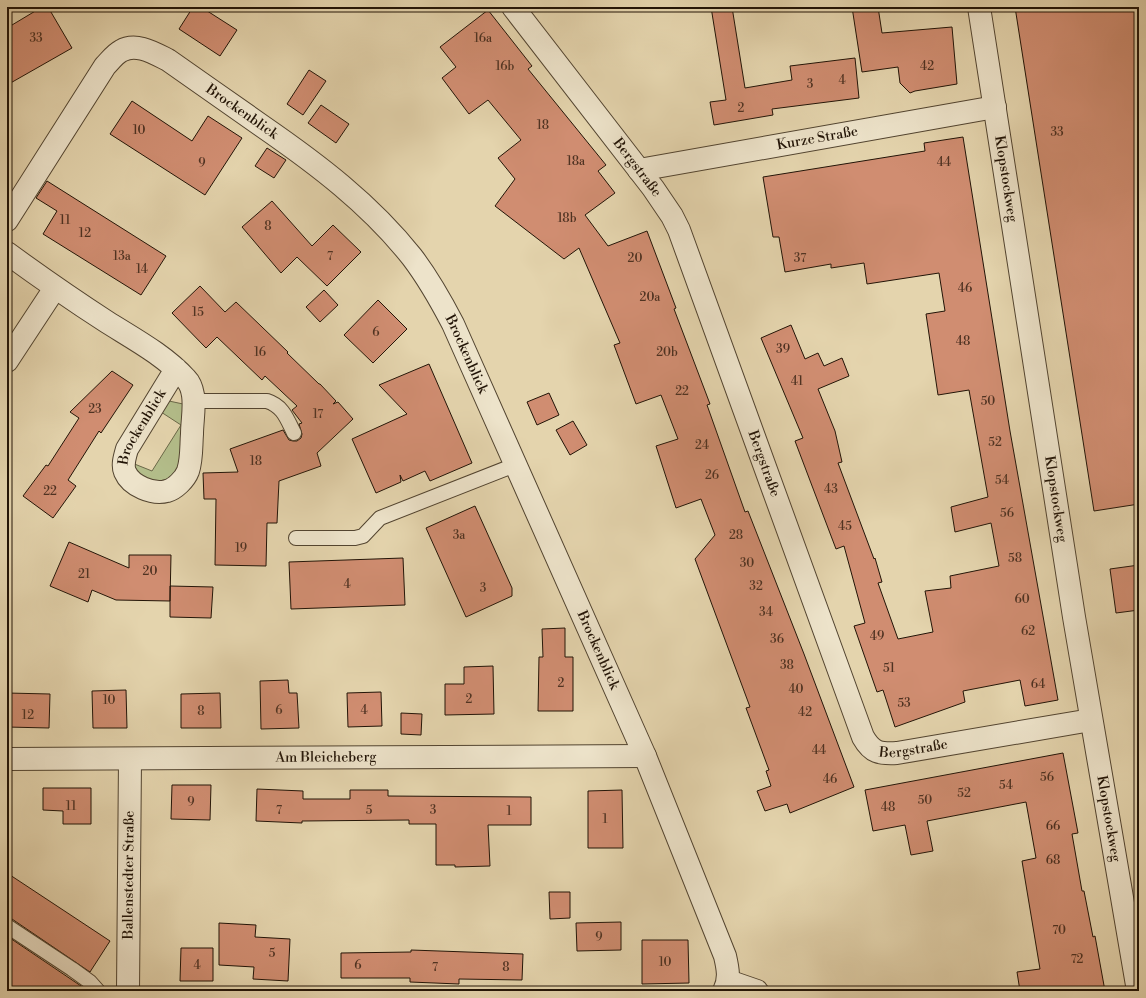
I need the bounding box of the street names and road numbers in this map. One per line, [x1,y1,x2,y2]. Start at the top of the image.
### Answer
street label: Brockenblick [201,80,282,144]
street label: Kurze Straße [775,122,859,154]
street label: Bergstraße [608,134,665,200]
street label: Klopstockweg [990,134,1022,224]
street label: Brockenblick [440,311,492,397]
street label: Brockenblick [114,385,171,467]
street label: Bergstraße [743,427,784,499]
street label: Klopstockweg [1040,454,1071,544]
street label: Brockenblick [572,607,624,693]
street label: Bergstraße [877,736,949,762]
street label: Am Bleicheberg [274,748,377,767]
street label: Klopstockweg [1092,774,1125,864]
street label: Ballenstedter Straße [119,811,139,940]

